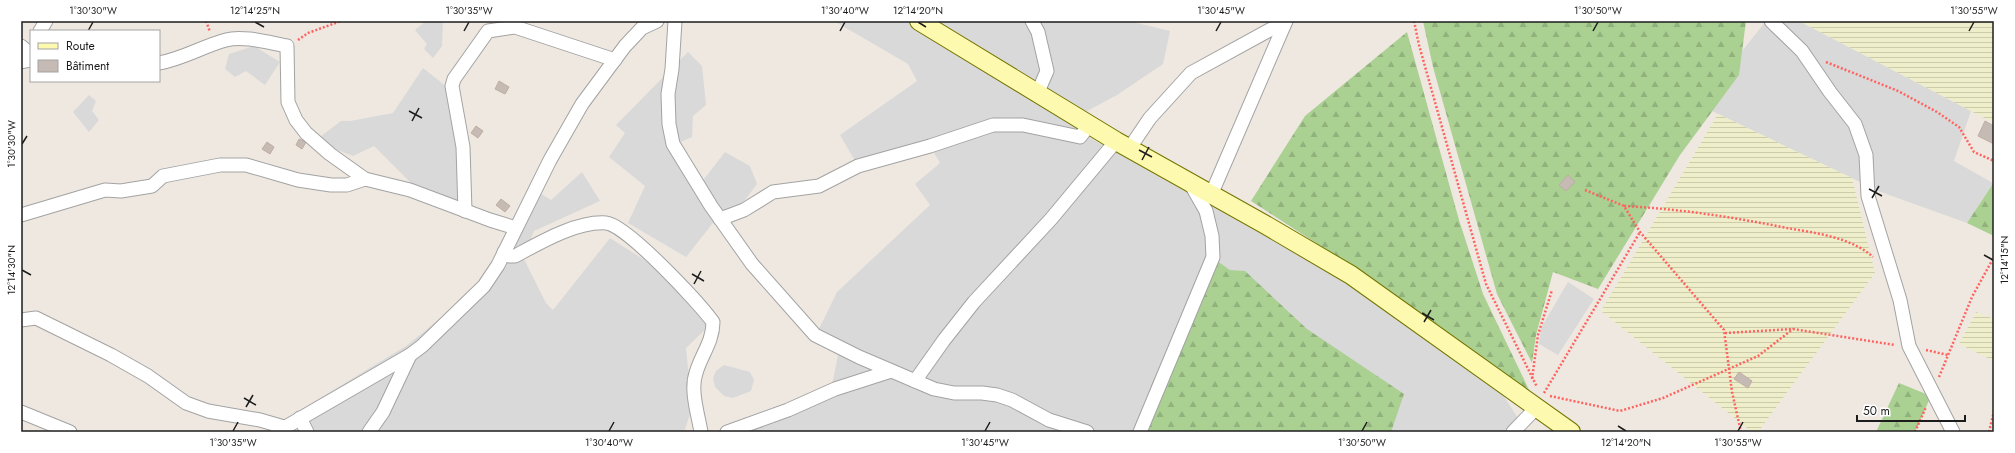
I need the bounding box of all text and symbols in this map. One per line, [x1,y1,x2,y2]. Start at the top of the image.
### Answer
text: 1°30'30"W [69,3,117,18]
text: 12°14'25"N [230,3,280,18]
text: 1°30'35"W [445,3,493,18]
text: 1°30'40"W [821,3,869,18]
text: 12°14'20"N [893,3,943,18]
text: 1°30'45"W [1197,3,1245,18]
text: 1°30'50"W [1574,3,1622,18]
text: 1°30'55"W [1950,3,1998,18]
legend [30,30,160,82]
text: Route [66,37,95,55]
text: Bâtiment [66,57,109,75]
text: 1°30'30"W [4,120,19,168]
text: 12°14'15"N [1997,236,2012,284]
text: 12°14'30"N [4,245,19,295]
scale bar [1857,397,1965,423]
text: 50 m [1863,402,1890,420]
text: 1°30'35"W [209,435,257,450]
text: 1°30'40"W [585,435,633,450]
text: 1°30'45"W [961,435,1009,450]
text: 1°30'50"W [1338,435,1386,450]
text: 12°14'20"N [1601,435,1651,450]
text: 1°30'55"W [1714,435,1762,450]

